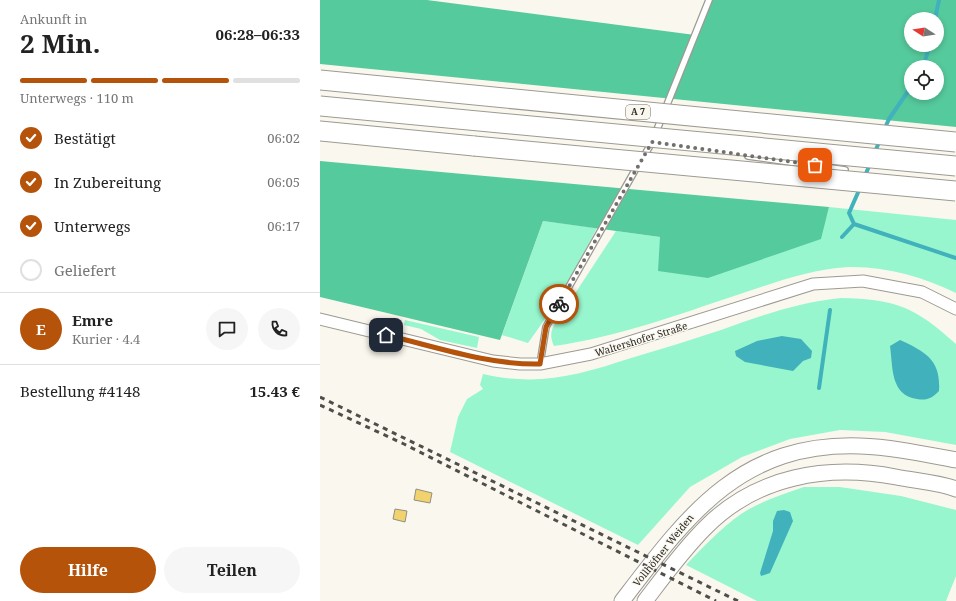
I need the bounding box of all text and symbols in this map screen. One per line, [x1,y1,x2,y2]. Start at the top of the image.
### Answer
text: Ankunft in [20,10,87,28]
north arrow [904,12,944,52]
map controls [904,12,944,100]
text: 06:28–06:33 [216,24,300,44]
text: 2 Min. [20,25,100,61]
button: locate [904,60,944,100]
text: Unterwegs · 110 m [20,89,134,107]
road number: A 7 [626,105,650,119]
icon: check [20,127,42,149]
text: Bestätigt [54,128,116,148]
text: 06:02 [267,129,300,147]
pin [798,148,832,182]
icon: bag [804,154,826,176]
icon: check [20,171,42,193]
text: In Zubereitung [54,172,161,192]
text: 06:05 [267,173,300,191]
icon: check [20,215,42,237]
text: Unterwegs [54,216,131,236]
text: 06:17 [267,217,300,235]
text: Geliefert [54,260,116,280]
courier [539,284,579,324]
icon: bike [548,293,570,315]
button: chat [206,308,248,350]
button: phone [258,308,300,350]
text: Emre [72,310,113,330]
pin [369,318,403,352]
street label: Waltershofer Straße [593,318,689,360]
text: E [36,319,46,339]
icon: home [375,324,397,346]
text: Kurier · 4.4 [72,330,140,348]
text: Bestellung #4148 [20,381,140,401]
text: 15.43 € [249,381,300,401]
street label: Vollhöfner Weiden [629,510,697,589]
button: Hilfe [20,547,156,593]
button: Teilen [164,547,300,593]

